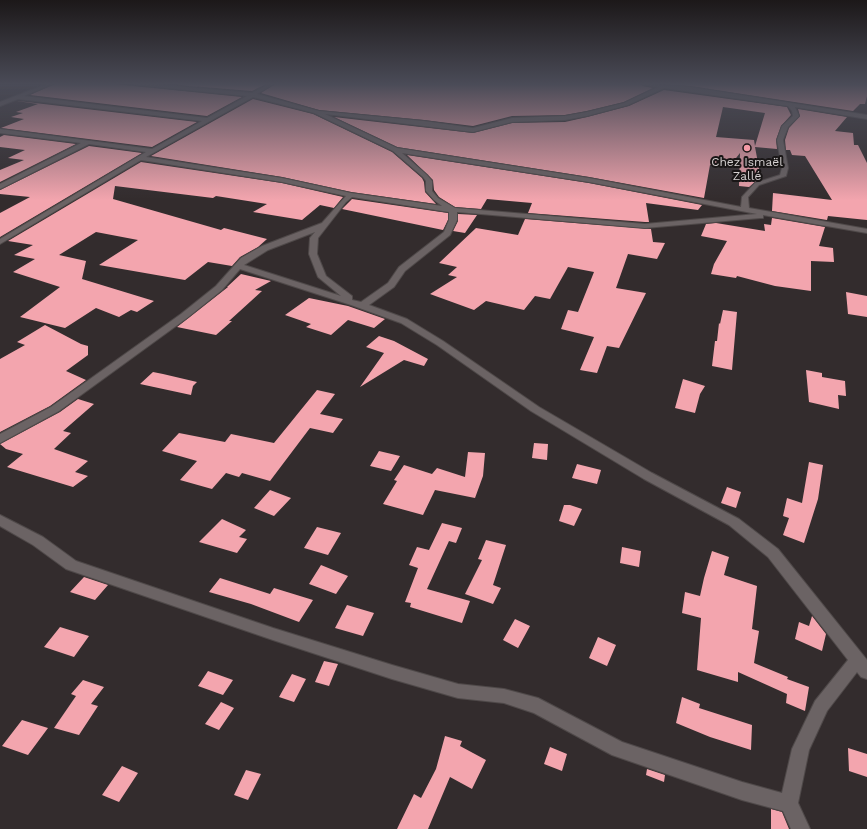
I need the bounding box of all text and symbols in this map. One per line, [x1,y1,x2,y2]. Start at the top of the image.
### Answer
marker: Chez Ismaël Zallé [742,143,752,153]
place label: Chez Ismaël Zallé [711,155,783,183]

